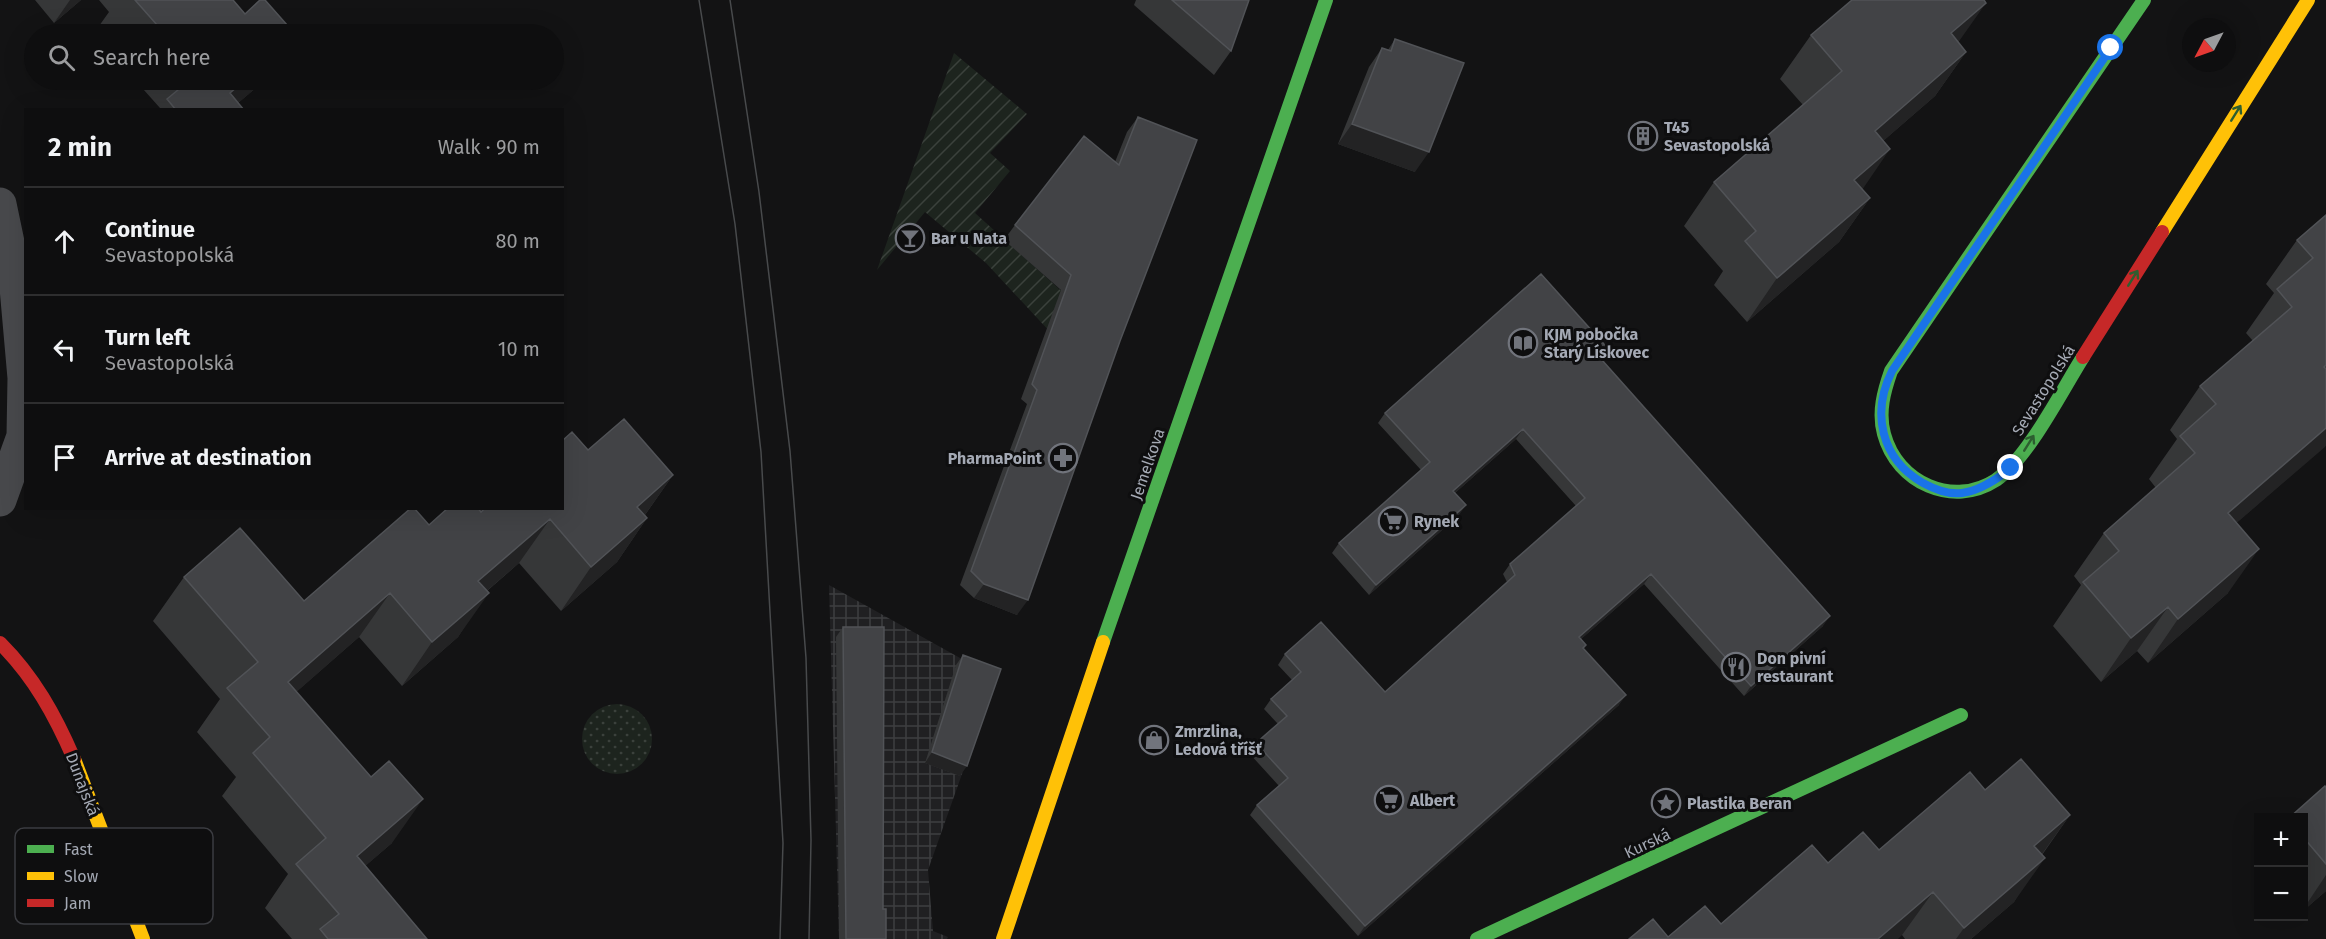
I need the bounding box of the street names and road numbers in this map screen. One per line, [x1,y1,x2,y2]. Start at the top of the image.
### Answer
street label: Sevastopolská [2008,341,2079,439]
street label: Jemelkova [1126,426,1169,502]
street label: Dunajská [62,750,103,818]
street label: Kurská [1621,825,1673,862]

